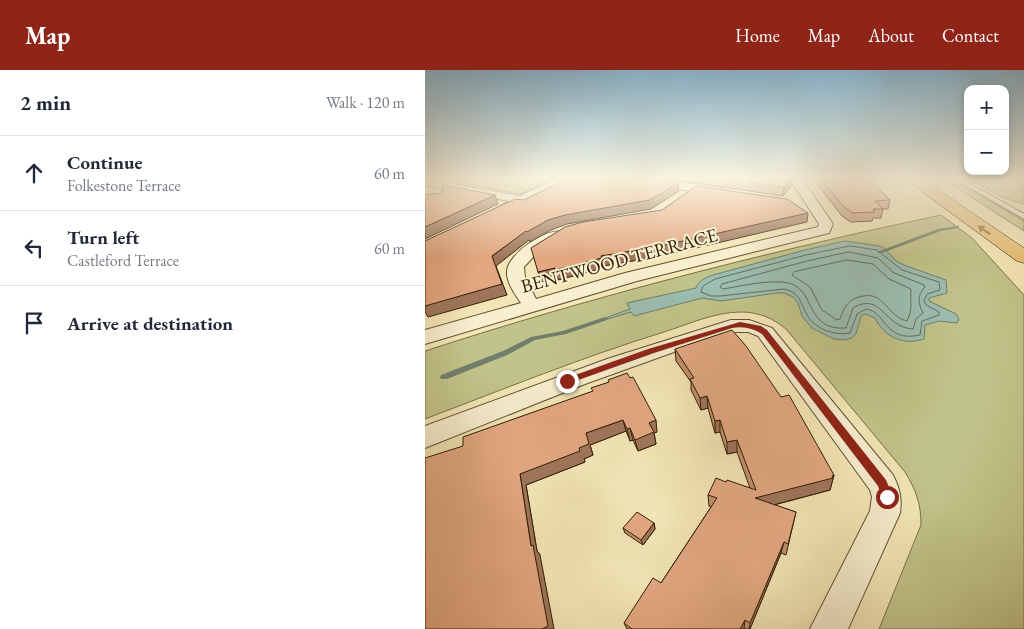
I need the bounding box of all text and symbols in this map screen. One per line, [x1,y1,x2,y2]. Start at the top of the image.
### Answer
text: Map [25,20,70,51]
text: Home [735,24,780,47]
text: Map [808,24,840,47]
text: About [868,24,914,47]
text: Contact [942,24,999,47]
map controls [964,85,1009,175]
button: + [964,85,1009,130]
text: 2 min [20,89,71,116]
text: Walk · 120 m [326,92,405,113]
button: − [964,130,1009,175]
text: Continue [67,150,142,175]
icon: ahead [20,159,48,187]
text: 60 m [374,163,405,184]
text: Folkestone Terrace [67,175,181,196]
street label: BENTWOOD TERRACE [518,222,720,299]
text: Turn left [67,225,139,250]
one-way arrow [977,225,990,235]
icon: left [20,234,48,262]
text: 60 m [374,238,405,259]
text: Castleford Terrace [67,250,179,271]
icon: arrive [20,309,48,337]
text: Arrive at destination [67,311,233,336]
route end [556,370,579,393]
route start [876,486,899,509]

